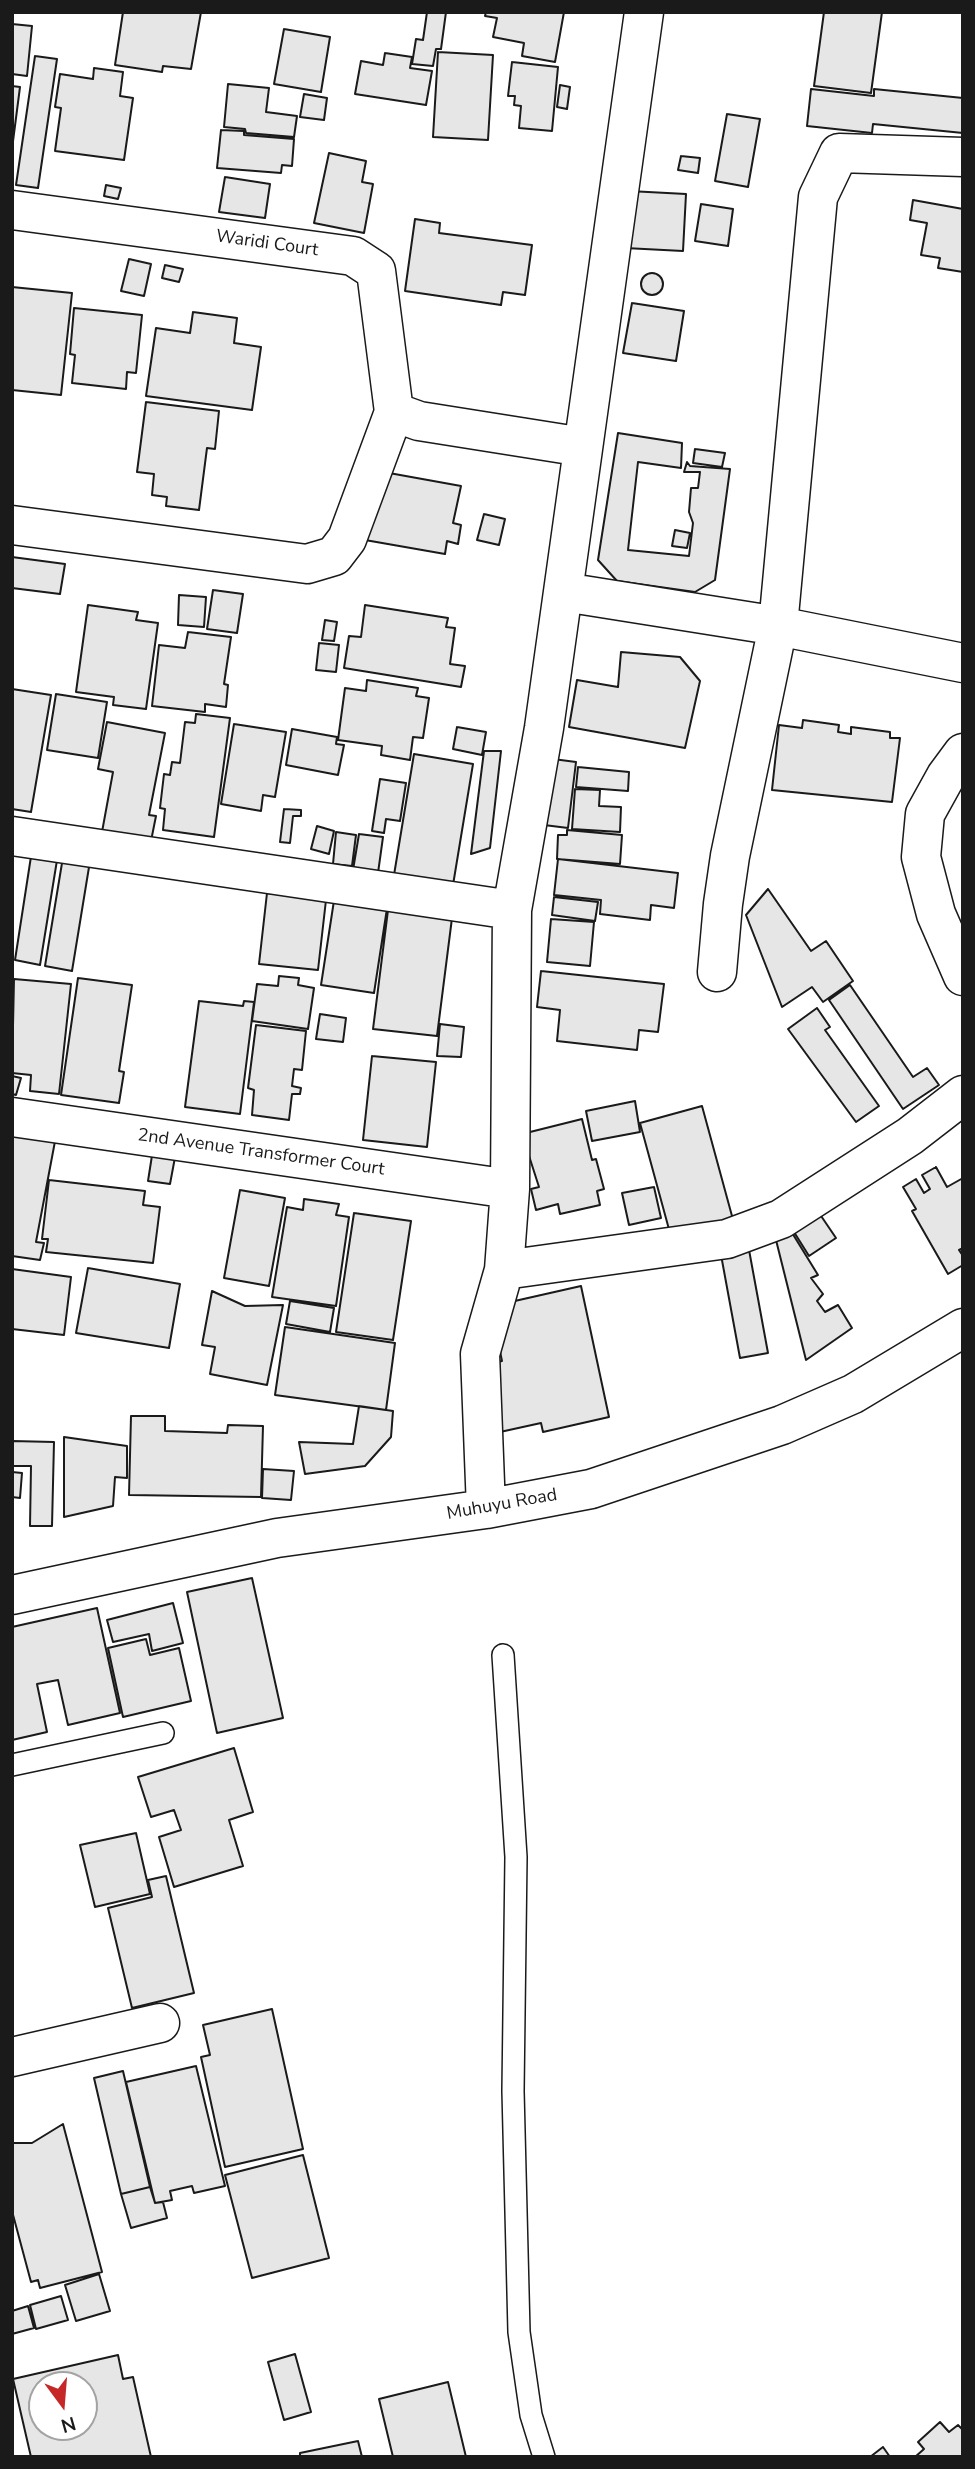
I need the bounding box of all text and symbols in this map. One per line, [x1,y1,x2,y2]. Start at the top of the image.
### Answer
street label: Waridi Court [214,226,320,262]
street label: 2nd Avenue Transformer Court [136,1125,386,1181]
street label: Muhuyu Road [445,1485,559,1525]
north arrow [28,2371,98,2441]
text: N [58,2410,79,2439]

